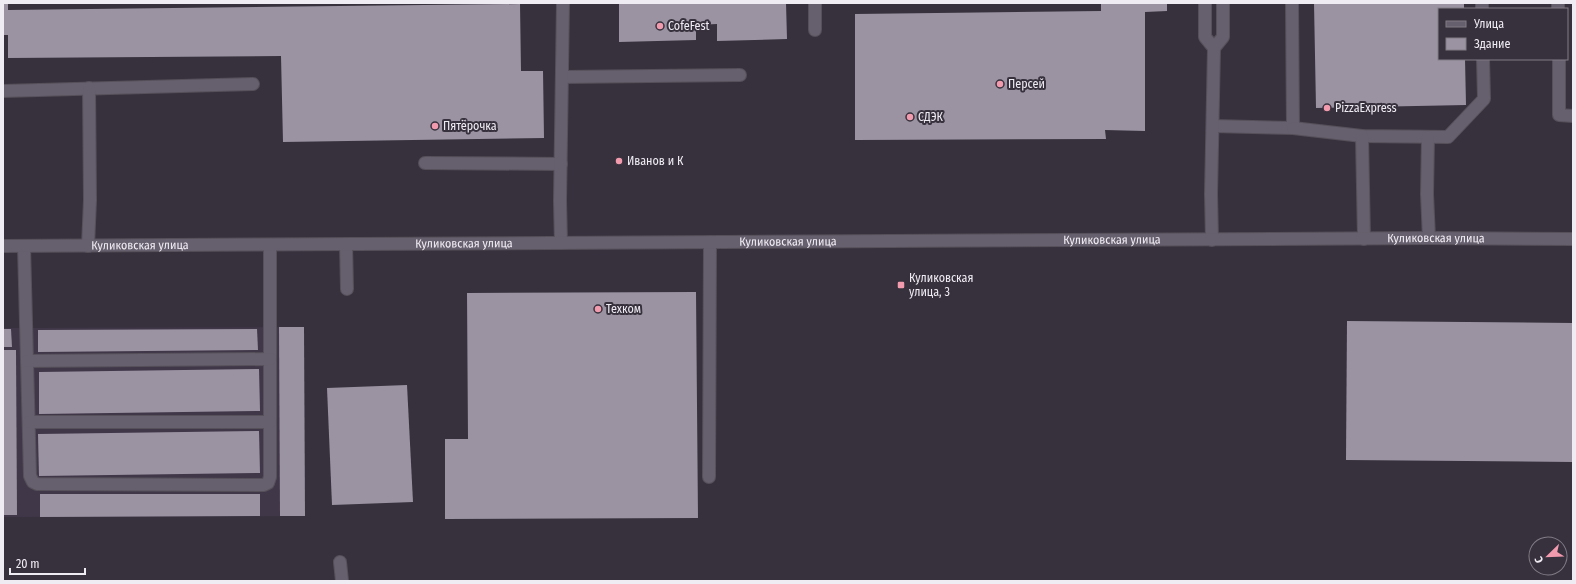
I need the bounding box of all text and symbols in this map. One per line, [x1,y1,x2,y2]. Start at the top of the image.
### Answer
legend [1438,8,1568,60]
text: Улица [1473,17,1504,31]
place label: CofeFest [668,19,710,33]
marker: CofeFest [655,21,665,31]
text: Здание [1474,37,1510,51]
place label: Персей [1008,77,1045,91]
marker: Персей [995,79,1005,89]
place label: PizzaExpress [1335,101,1397,115]
marker: PizzaExpress [1322,103,1332,113]
place label: СДЭК [918,110,944,124]
marker: СДЭК [905,112,915,122]
place label: Пятёрочка [443,119,497,133]
marker: Пятёрочка [430,121,440,131]
place label: Иванов и К [627,154,684,168]
marker: Иванов и К [614,156,624,166]
street label: Куликовская улица [1387,231,1485,245]
street label: Куликовская улица [1063,233,1161,247]
street label: Куликовская улица [739,234,837,249]
street label: Куликовская улица [415,236,513,251]
street label: Куликовская улица [91,238,189,253]
place label: Куликовская улица, 3 [909,271,973,299]
marker: Куликовская улица, 3 [896,280,906,290]
place label: Техком [606,302,641,316]
marker: Техком [593,304,603,314]
north arrow [1528,536,1568,576]
scale bar [10,550,85,576]
text: С [1532,554,1546,565]
text: 20 m [16,557,40,571]

